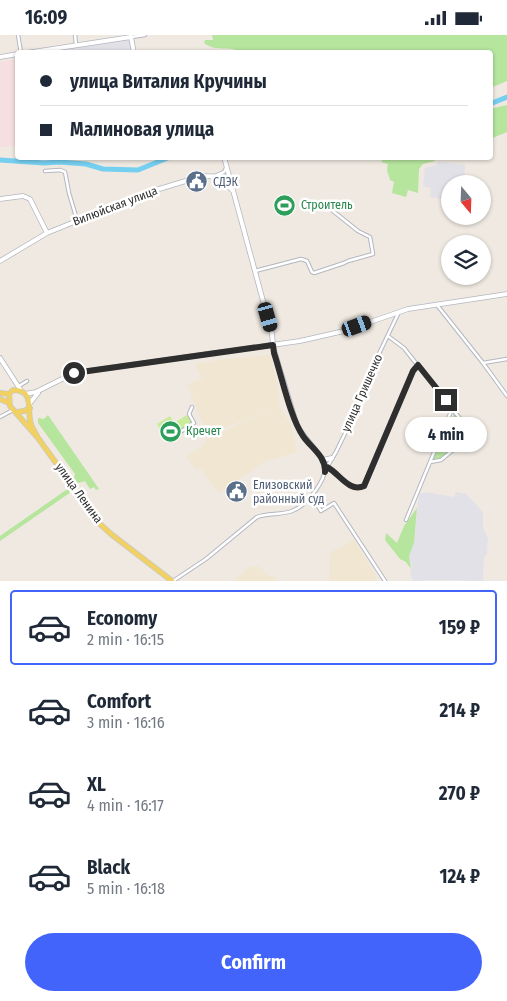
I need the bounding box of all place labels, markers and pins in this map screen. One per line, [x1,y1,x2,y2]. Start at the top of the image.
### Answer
public building icon: СДЭК [185,170,209,194]
place label: СДЭК [213,175,239,189]
sports icon: Строитель [273,193,297,217]
place label: Строитель [301,198,353,212]
sports icon: Кречет [158,419,182,443]
place label: Кречет [186,424,221,438]
place label: Елизовский районный суд [253,478,324,506]
public building icon: Елизовский районный суд [225,480,249,504]

